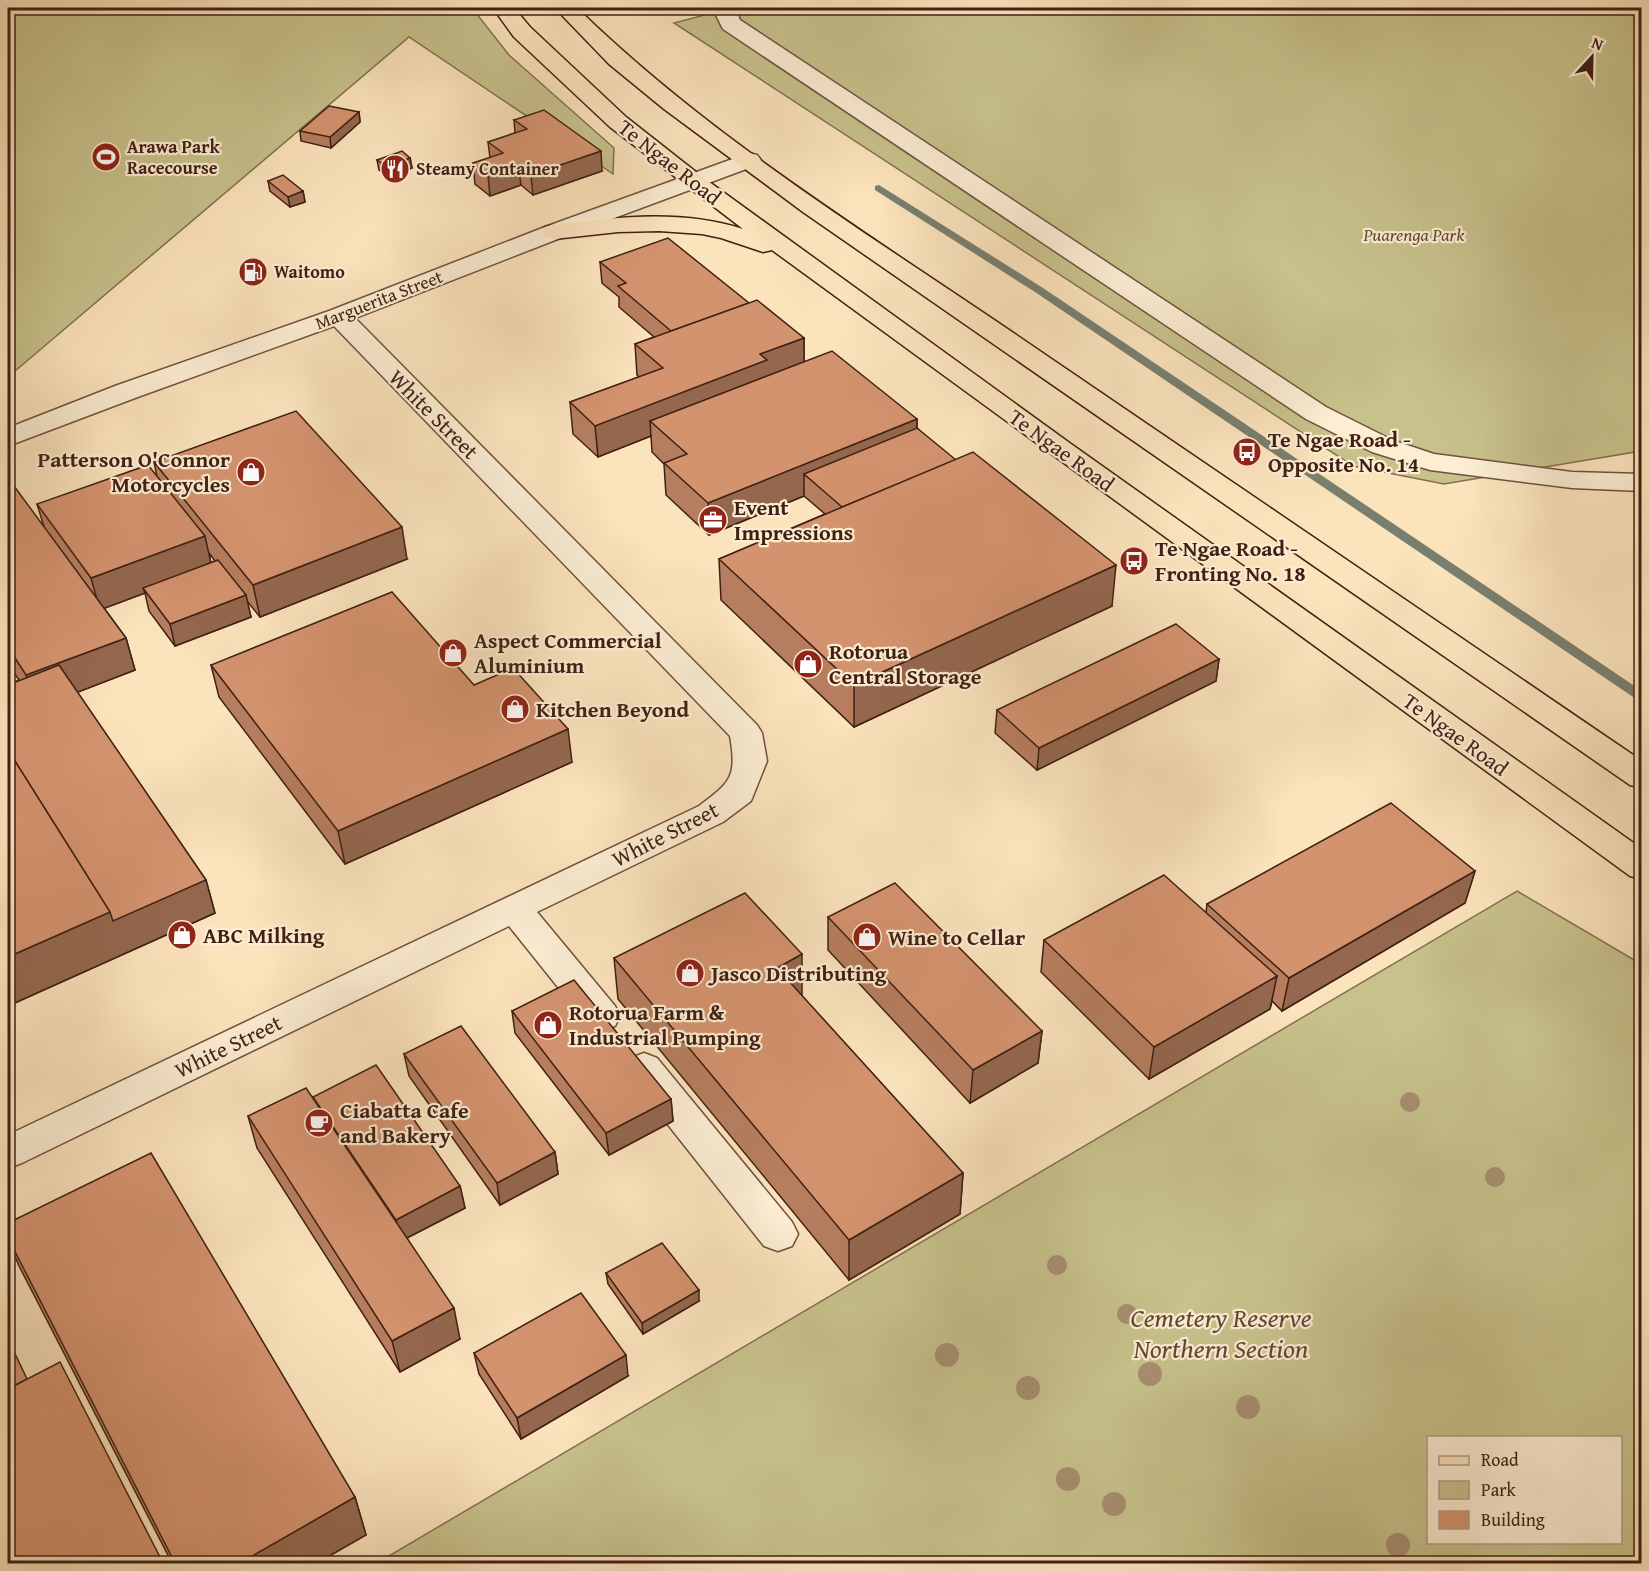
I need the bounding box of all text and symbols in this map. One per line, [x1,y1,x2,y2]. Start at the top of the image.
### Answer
north arrow [1562,27,1622,87]
text: N [1588,30,1607,56]
street label: Te Ngae Road [611,111,729,213]
place label: Arawa Park Racecourse [127,133,220,181]
sports icon: Arawa Park Racecourse [90,141,122,173]
restaurant icon: Steamy Container [379,153,411,185]
place label: Steamy Container [416,155,559,182]
park label: Puarenga Park [1363,221,1465,248]
fuel station icon: Waitomo [237,256,269,288]
place label: Waitomo [274,258,345,285]
street label: Marguerita Street [311,263,447,336]
street label: White Street [382,362,486,466]
street label: Te Ngae Road [1003,401,1122,499]
place label: Te Ngae Road - Opposite No. 14 [1268,423,1419,480]
bus stop icon: Te Ngae Road - Opposite No. 14 [1231,436,1263,468]
place label: Patterson O'Connor Motorcycles [37,443,230,500]
shop icon: Patterson O'Connor Motorcycles [235,456,267,488]
place label: Event Impressions [734,491,853,548]
office icon: Event Impressions [697,504,729,536]
place label: Te Ngae Road - Fronting No. 18 [1155,532,1306,589]
bus stop icon: Te Ngae Road - Fronting No. 18 [1118,545,1150,577]
place label: Aspect Commercial Aluminium [474,624,662,681]
place label: Rotorua Central Storage [829,635,982,692]
shop icon: Aspect Commercial Aluminium [437,637,469,669]
shop icon: Rotorua Central Storage [792,648,824,680]
street label: Te Ngae Road [1397,685,1516,783]
shop icon: Kitchen Beyond [499,693,531,725]
place label: Kitchen Beyond [536,693,689,725]
street label: White Street [606,793,724,875]
shop icon: ABC Milking [166,919,198,951]
place label: ABC Milking [203,919,325,951]
shop icon: Wine to Cellar [851,921,883,953]
place label: Wine to Cellar [888,921,1025,953]
shop icon: Jasco Distributing [674,957,706,989]
place label: Jasco Distributing [707,957,887,989]
place label: Rotorua Farm & Industrial Pumping [569,996,761,1053]
street label: White Street [169,1006,287,1086]
shop icon: Rotorua Farm & Industrial Pumping [532,1009,564,1041]
place label: Ciabatta Cafe and Bakery [340,1094,469,1151]
cafe icon: Ciabatta Cafe and Bakery [303,1107,335,1139]
park label: Cemetery Reserve Northern Section [1130,1297,1312,1368]
legend [1427,1436,1622,1544]
text: Road [1481,1446,1519,1473]
text: Park [1481,1476,1517,1503]
text: Building [1481,1506,1545,1533]

